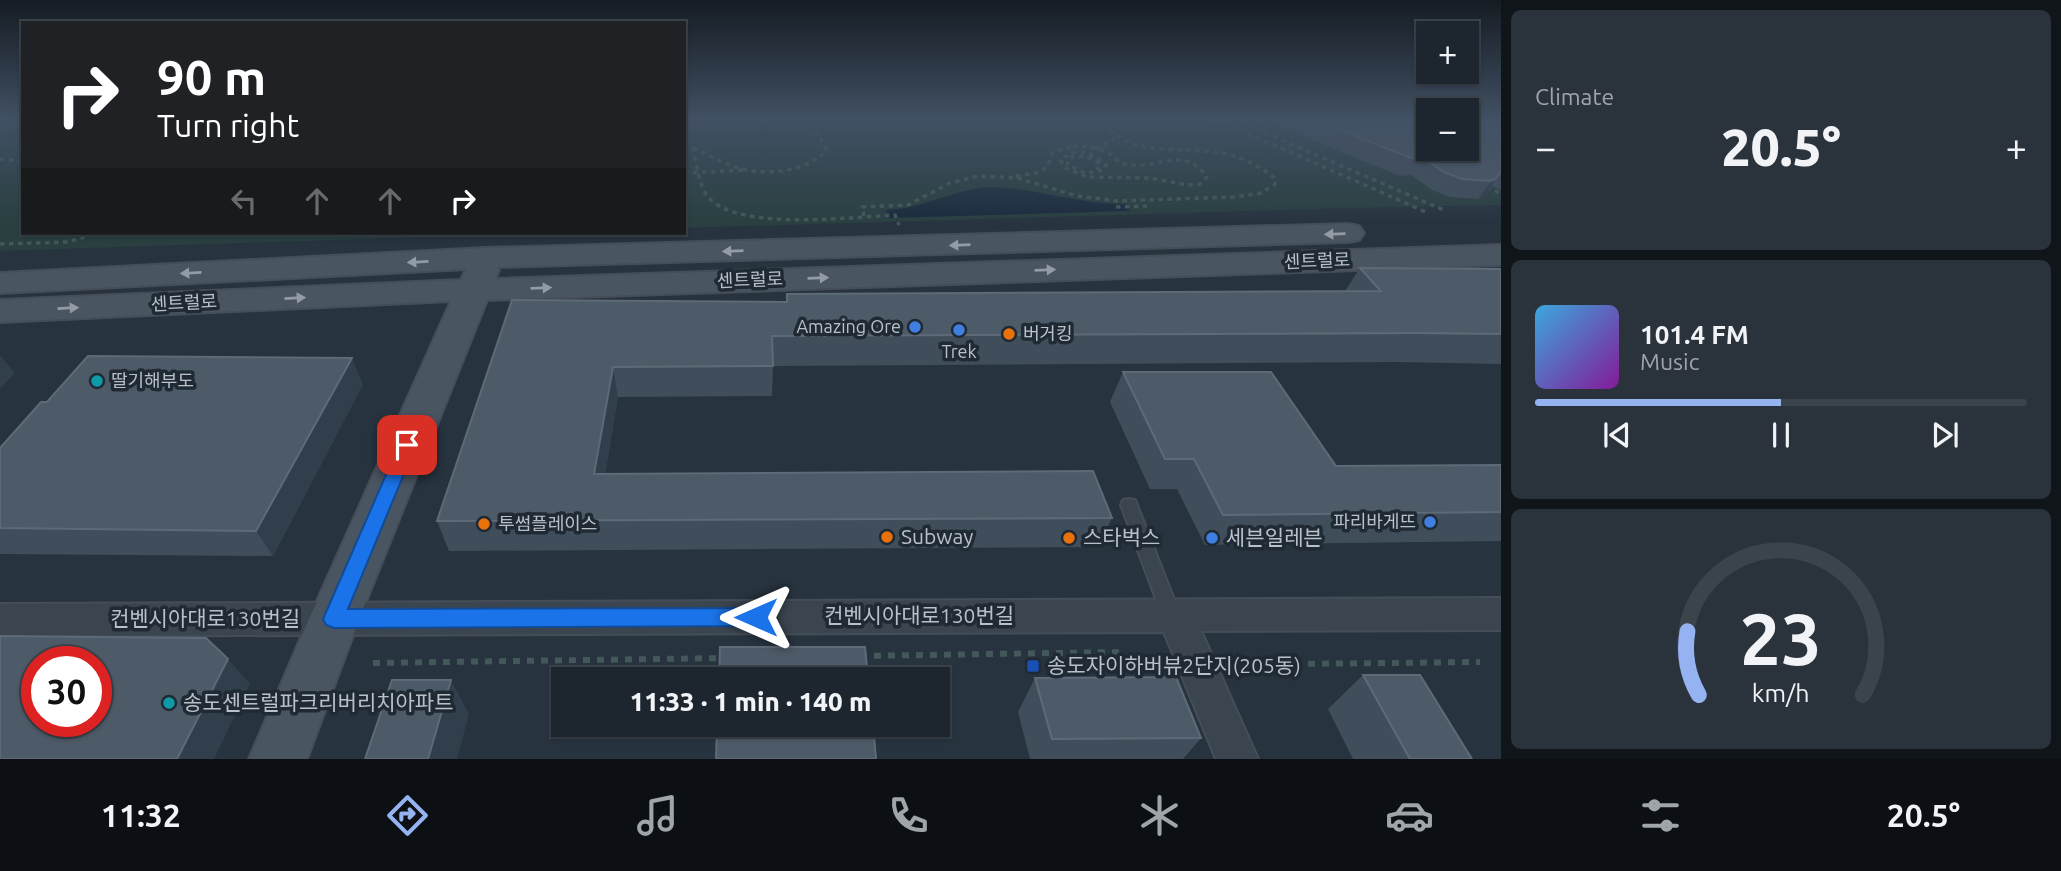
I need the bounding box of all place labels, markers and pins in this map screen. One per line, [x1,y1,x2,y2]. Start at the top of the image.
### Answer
place label: Amazing Ore [796,316,901,336]
marker: Amazing Ore [907,319,923,335]
marker: Trek [951,322,967,338]
place label: 버거킹 [1023,323,1073,343]
marker: 버거킹 [1001,326,1017,342]
place label: Trek [941,341,977,361]
place label: 딸기해부도 [111,370,194,390]
marker: 딸기해부도 [89,373,105,389]
pin [377,415,437,475]
place label: 파리바게뜨 [1333,511,1416,531]
place label: 투썸플레이스 [498,513,597,533]
marker: 파리바게뜨 [1422,514,1438,530]
marker: 투썸플레이스 [476,516,492,532]
place label: Subway [901,524,973,548]
place label: 스타벅스 [1083,525,1160,549]
place label: 세븐일레븐 [1226,525,1323,549]
marker: Subway [879,529,895,545]
marker: 스타벅스 [1061,530,1077,546]
marker: 세븐일레븐 [1204,530,1220,546]
place label: 송도자이하버뷰2단지(205동) [1047,653,1301,677]
marker: 송도자이하버뷰2단지(205동) [1025,658,1041,674]
place label: 송도센트럴파크리버리치아파트 [183,690,453,714]
marker: 송도센트럴파크리버리치아파트 [161,695,177,711]

